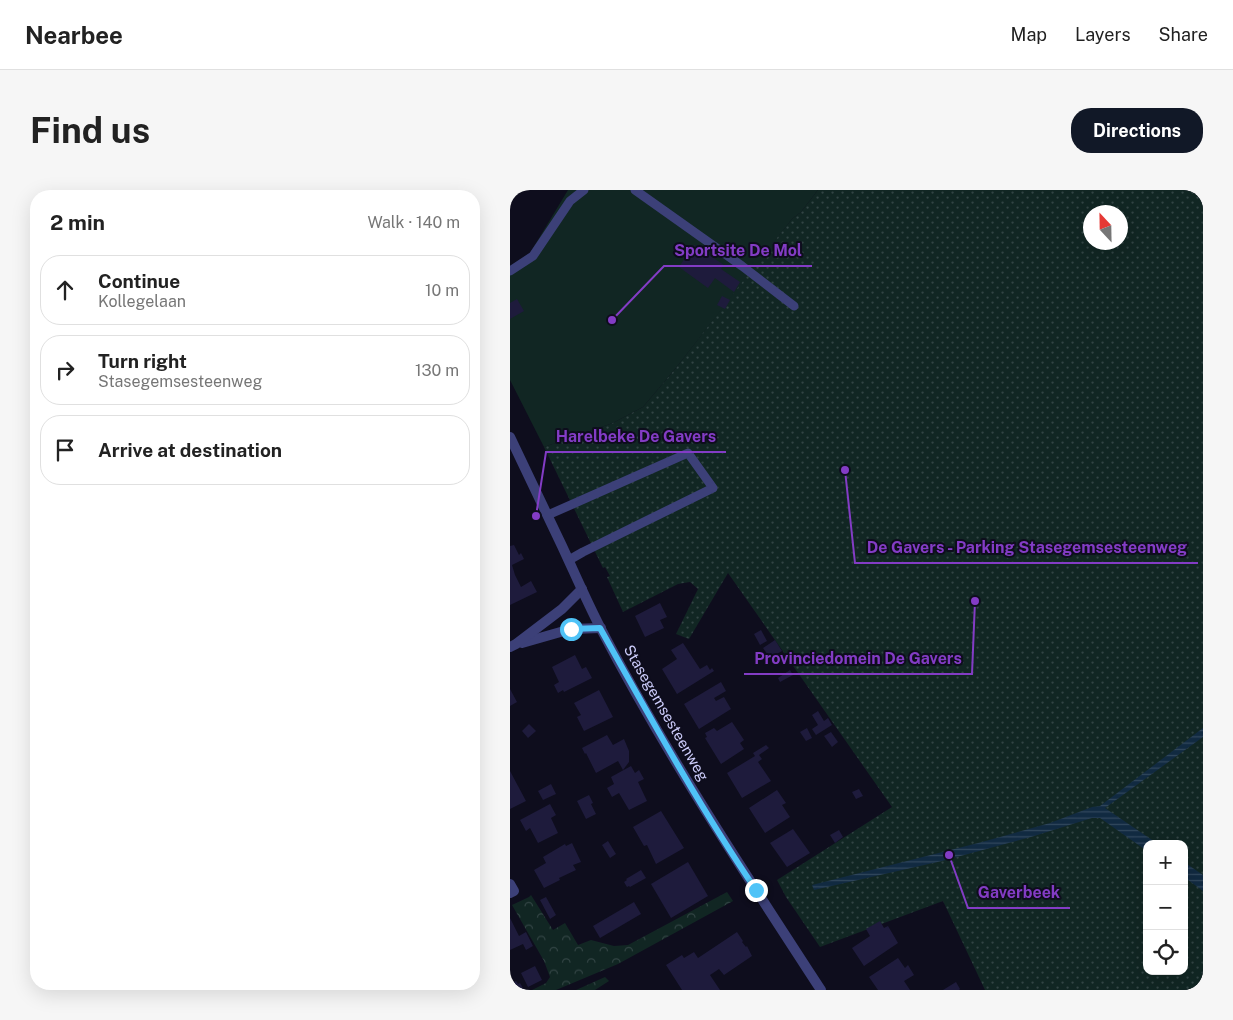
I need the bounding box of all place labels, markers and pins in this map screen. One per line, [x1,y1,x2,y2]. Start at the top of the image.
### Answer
callout: Sportsite De Mol [664,235,812,266]
callout: Harelbeke De Gavers [546,421,726,452]
callout: De Gavers - Parking Stasegemsesteenweg [855,532,1198,563]
callout: Provinciedomein De Gavers [744,643,972,674]
callout: Gaverbeek [968,877,1070,908]

